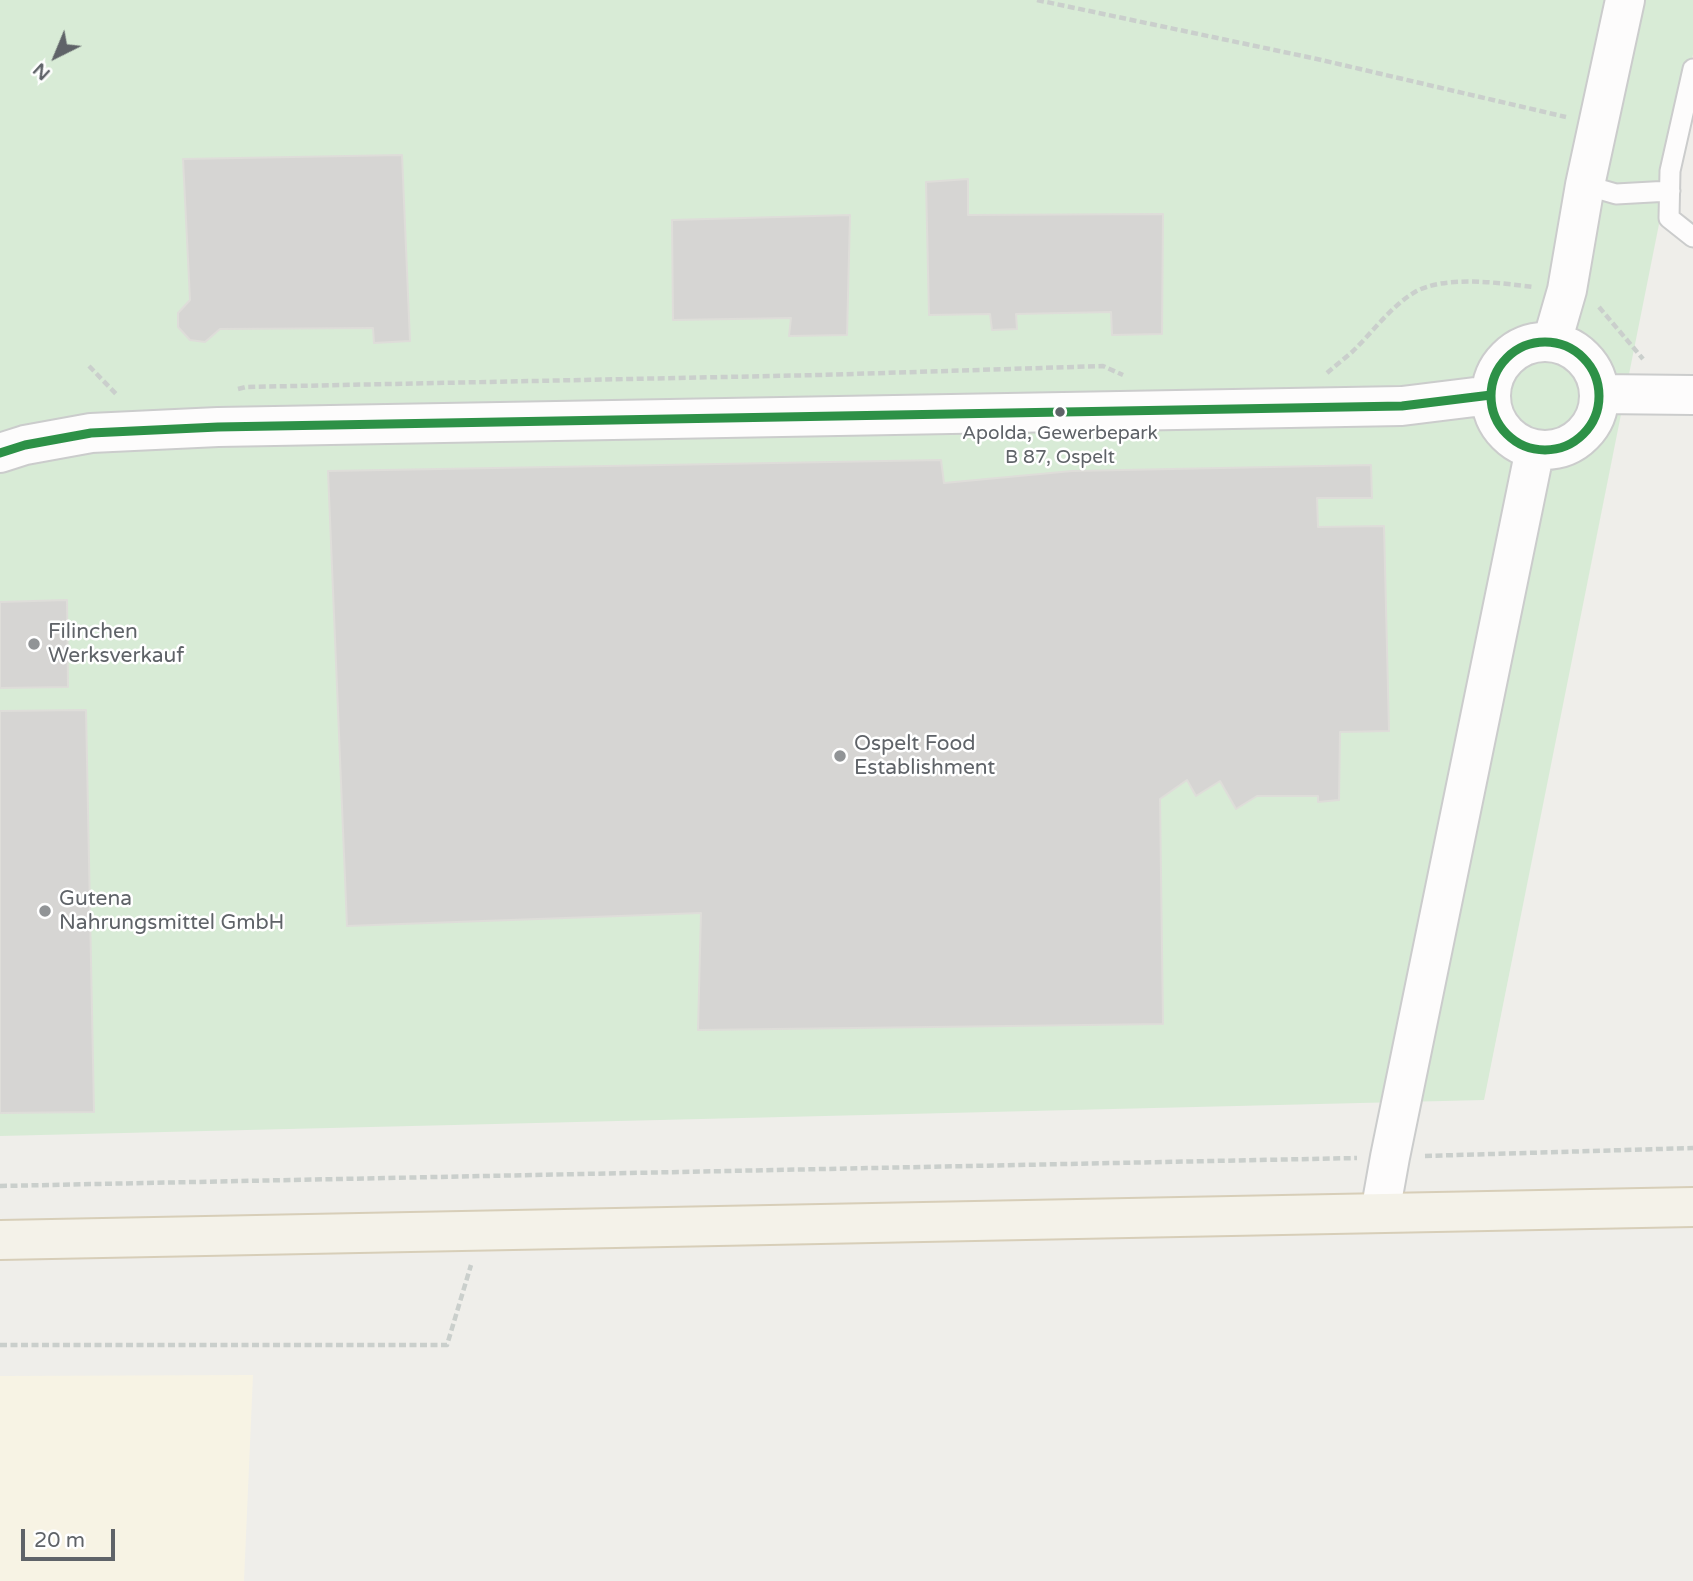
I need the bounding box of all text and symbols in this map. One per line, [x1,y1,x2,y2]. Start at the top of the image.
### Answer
north arrow [21,21,91,91]
text: N [29,58,55,85]
marker: Apolda, Gewerbepark B 87, Ospelt [1053,405,1067,419]
place label: Apolda, Gewerbepark B 87, Ospelt [962,423,1158,467]
place label: Filinchen Werksverkauf [48,619,184,669]
marker: Filinchen Werksverkauf [26,636,42,652]
place label: Ospelt Food Establishment [854,731,995,781]
marker: Ospelt Food Establishment [832,748,848,764]
place label: Gutena Nahrungsmittel GmbH [59,886,284,936]
marker: Gutena Nahrungsmittel GmbH [37,903,53,919]
scale bar [24,1514,119,1558]
text: 20 m [34,1528,85,1553]

